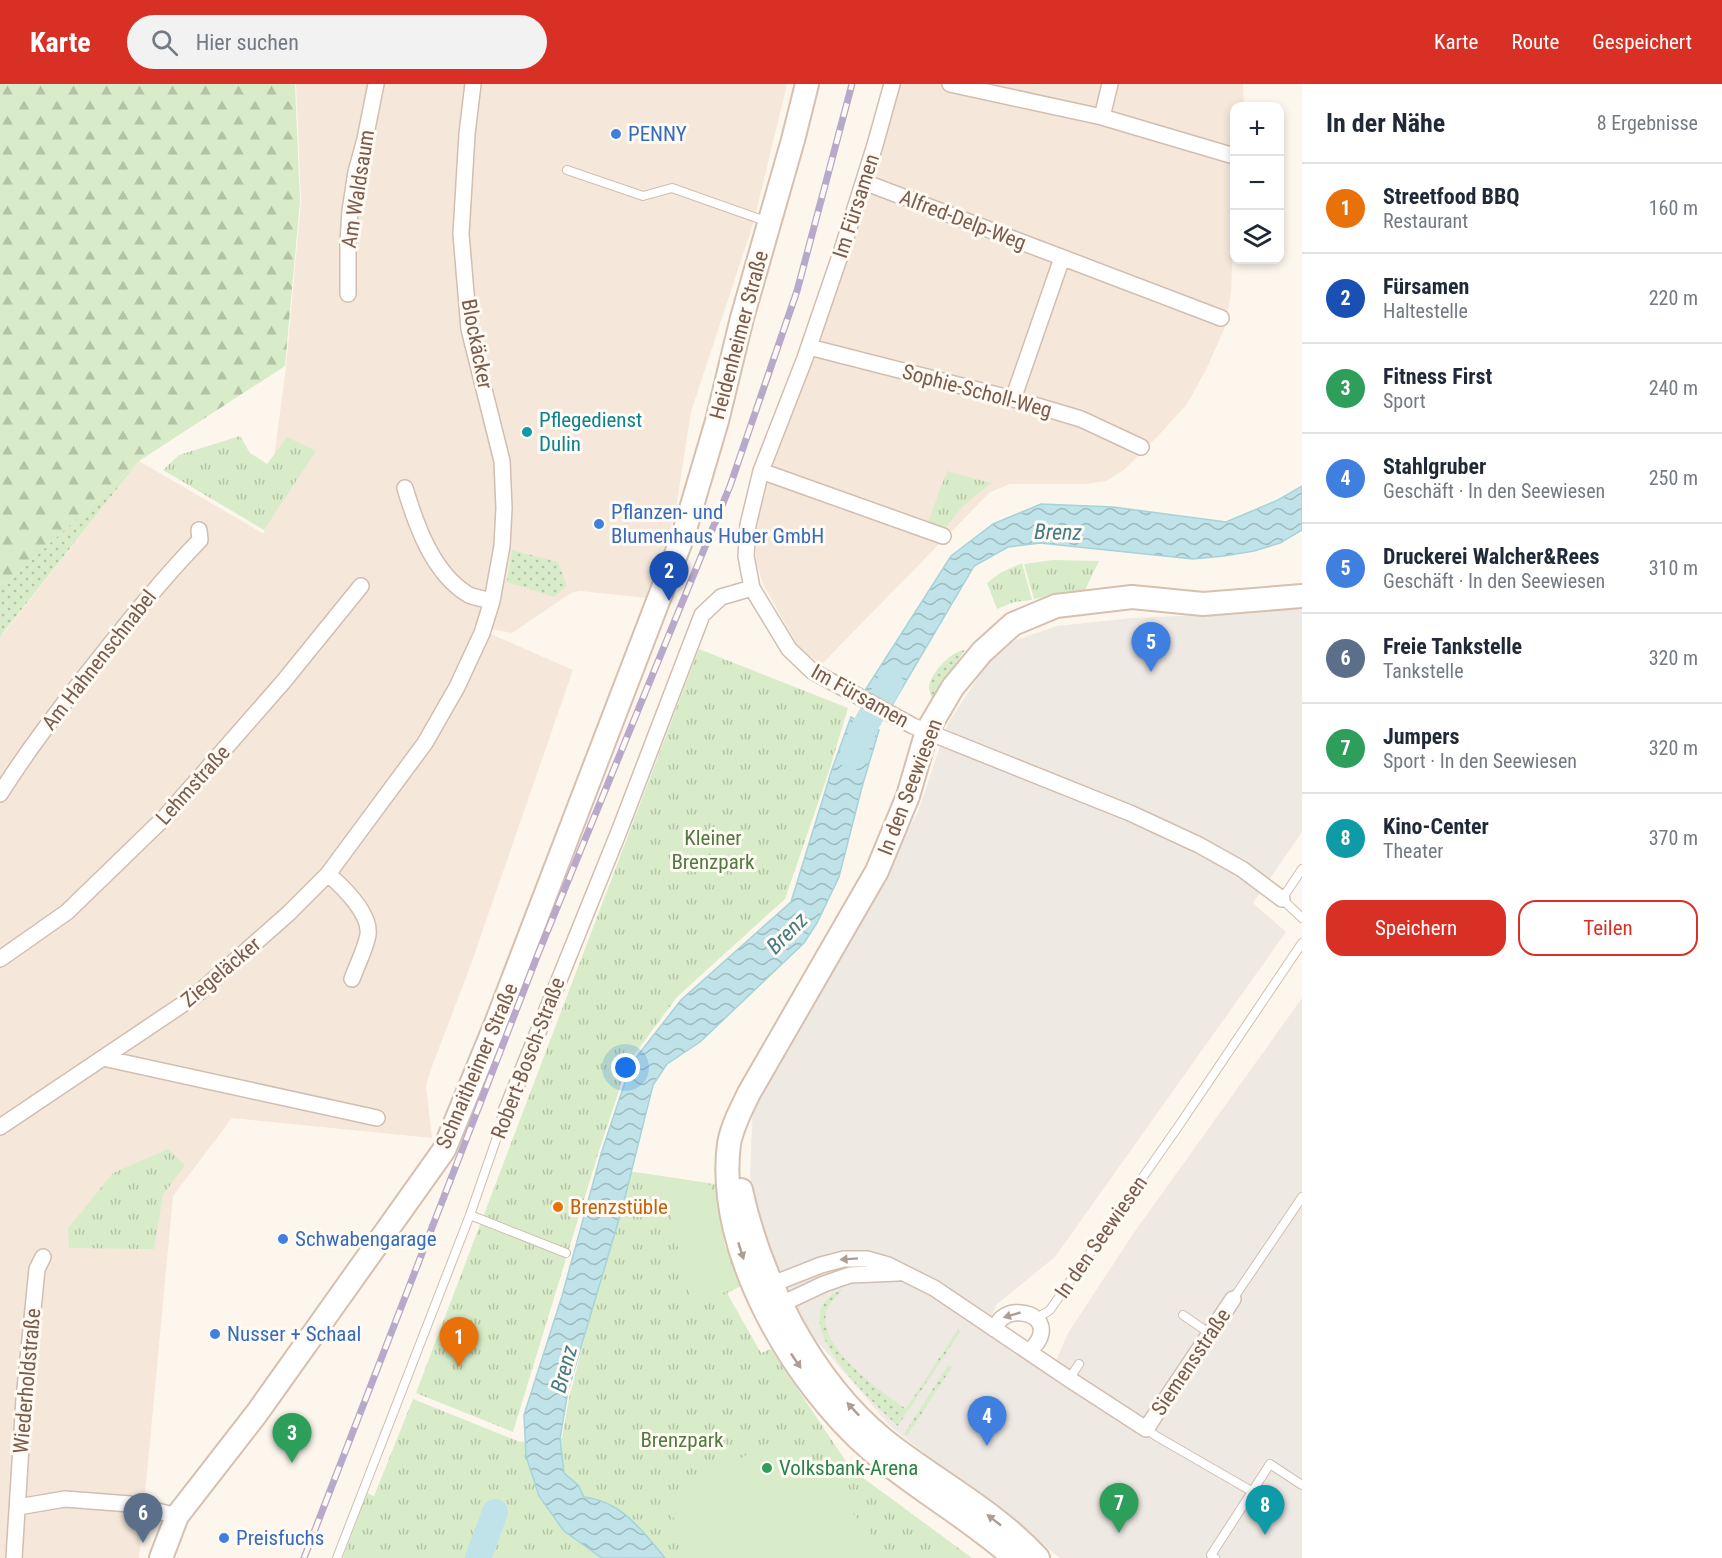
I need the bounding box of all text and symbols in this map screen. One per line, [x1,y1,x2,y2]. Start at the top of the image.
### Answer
search box [127,15,547,69]
text: Karte [30,26,91,59]
icon: search [148,26,181,59]
text: Hier suchen [196,30,299,55]
text: Karte [1434,30,1478,54]
text: Route [1511,30,1559,54]
text: Gespeichert [1592,30,1692,54]
map controls [1230,102,1284,264]
button: + [1230,102,1284,156]
text: In der Nähe [1326,108,1445,138]
text: 8 Ergebnisse [1597,111,1698,135]
place label: PENNY [628,122,687,146]
marker: PENNY [609,127,623,141]
street label: Am Waldsaum [337,128,379,250]
street label: Im Fürsamen [828,151,884,261]
button: − [1230,156,1284,210]
text: Streetfood BBQ [1383,184,1520,209]
street label: Alfred-Delp-Weg [896,185,1030,255]
text: 1 [1340,196,1351,220]
text: 160 m [1649,196,1698,220]
text: Restaurant [1383,209,1468,233]
button: layers [1230,210,1284,264]
street label: Heidenheimer Straße [705,248,773,422]
text: Fürsamen [1383,274,1469,299]
text: 2 [1340,286,1351,310]
text: 220 m [1649,286,1698,310]
street label: Blockäcker [457,297,497,391]
text: Haltestelle [1383,299,1468,323]
street label: Sophie-Scholl-Weg [900,360,1054,422]
text: Fitness First [1383,364,1492,389]
text: 3 [1340,376,1351,400]
text: 240 m [1649,376,1698,400]
text: Sport [1383,389,1426,413]
place label: Pflegedienst Dulin [539,408,642,456]
marker: Pflegedienst Dulin [520,425,534,439]
text: Stahlgruber [1383,454,1486,479]
text: 4 [1340,466,1351,490]
text: 250 m [1649,466,1698,490]
text: Geschäft · In den Seewiesen [1383,479,1605,503]
place label: Pflanzen- und Blumenhaus Huber GmbH [611,500,824,548]
marker: Pflanzen- und Blumenhaus Huber GmbH [592,517,606,531]
water label: Brenz [1034,519,1083,545]
text: Druckerei Walcher&Rees [1383,544,1599,569]
pin: 2 [650,552,688,601]
text: 5 [1340,556,1351,580]
text: 310 m [1649,556,1698,580]
text: Geschäft · In den Seewiesen [1383,569,1605,593]
street label: Am Hahnenschnabel [37,585,161,735]
pin: 5 [1132,622,1170,672]
text: Freie Tankstelle [1383,634,1522,659]
text: 6 [1340,646,1351,670]
text: 320 m [1649,646,1698,670]
street label: Im Fürsamen [807,659,913,733]
text: Tankstelle [1383,659,1464,683]
street label: In den Seewiesen [873,715,947,859]
text: Jumpers [1383,724,1460,749]
text: 7 [1340,736,1351,760]
text: 320 m [1649,736,1698,760]
street label: Lehmstraße [151,740,235,830]
text: Sport · In den Seewiesen [1383,749,1577,773]
text: Kino-Center [1383,814,1489,839]
park label: Kleiner Brenzpark [671,826,755,874]
text: 8 [1340,826,1351,850]
text: 370 m [1649,826,1698,850]
text: Theater [1383,839,1443,863]
button: Speichern [1326,900,1506,956]
button: Teilen [1518,900,1698,956]
water label: Brenz [761,907,813,959]
street label: Ziegeläcker [177,932,265,1012]
street label: Robert-Bosch-Straße [486,974,570,1142]
street label: Schnaitheimer Straße [431,979,523,1152]
your location [611,1053,640,1082]
street label: In den Seewiesen [1050,1171,1152,1303]
place label: Brenzstüble [570,1195,668,1219]
marker: Brenzstüble [551,1200,565,1214]
place label: Schwabengarage [295,1227,437,1251]
marker: Schwabengarage [276,1232,290,1246]
one-way arrow [737,1242,747,1260]
one-way arrow [839,1255,858,1264]
street label: Siemensstraße [1146,1304,1236,1420]
street label: Wiederholdstraße [9,1307,45,1455]
one-way arrow [1003,1311,1021,1320]
pin: 1 [440,1318,478,1367]
place label: Nusser + Schaal [227,1322,361,1346]
marker: Nusser + Schaal [208,1327,222,1341]
water label: Brenz [546,1342,582,1395]
one-way arrow [790,1353,802,1369]
pin: 4 [968,1396,1006,1446]
one-way arrow [846,1401,860,1416]
pin: 3 [272,1414,312,1463]
park label: Brenzpark [640,1428,724,1452]
place label: Volksbank-Arena [779,1456,918,1480]
marker: Volksbank-Arena [760,1461,774,1475]
pin: 7 [1100,1484,1138,1533]
pin: 8 [1246,1486,1284,1535]
pin: 6 [124,1494,162,1543]
one-way arrow [987,1514,1002,1526]
place label: Preisfuchs [236,1526,324,1550]
marker: Preisfuchs [217,1531,231,1545]

